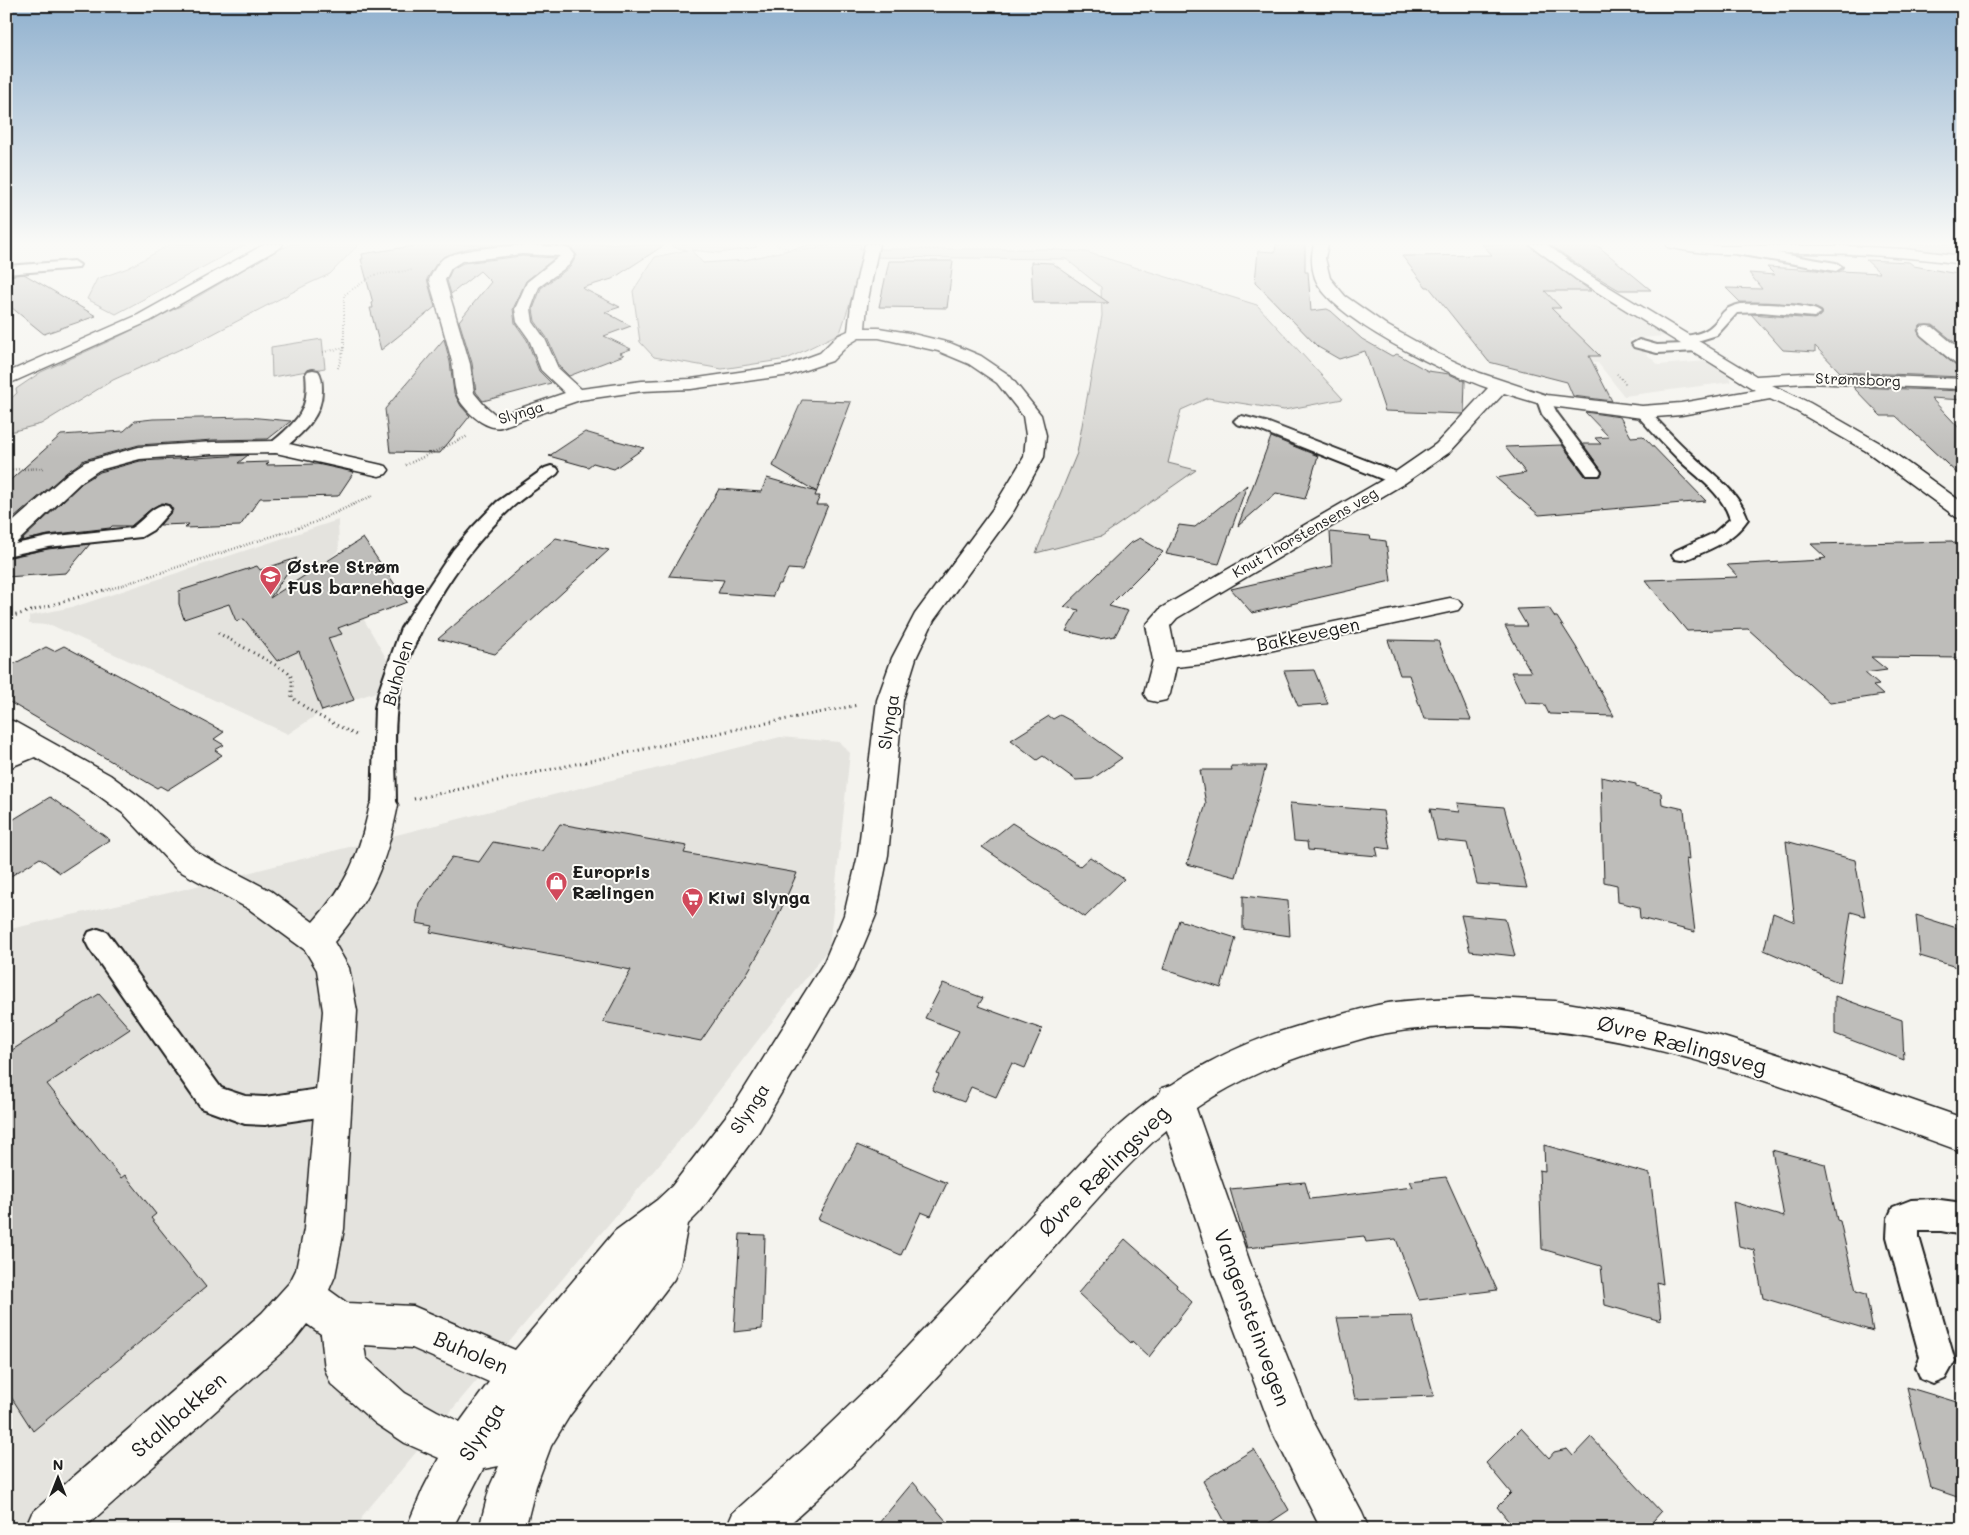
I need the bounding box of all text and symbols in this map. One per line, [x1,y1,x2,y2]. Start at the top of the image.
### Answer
street label: Strømsborg [1815,368,1901,390]
street label: Slynga [496,396,546,428]
street label: Knut Thorstensens veg [1228,482,1381,582]
place label: Østre Strøm FUS barnehage [287,554,425,599]
school or university icon: Østre Strøm FUS barnehage [259,565,283,596]
street label: Bakkevegen [1254,611,1362,657]
street label: Buholen [376,637,418,708]
street label: Slynga [872,692,904,751]
place label: Europris Rælingen [572,859,654,904]
shop icon: Europris Rælingen [544,870,568,901]
place label: Kiwi Slynga [708,885,810,909]
supermarket icon: Kiwi Slynga [680,886,704,917]
street label: Øvre Rælingsveg [1595,1008,1770,1079]
street label: Slynga [724,1079,774,1138]
street label: Øvre Rælingsveg [1032,1099,1174,1241]
street label: Vangensteinvegen [1209,1225,1298,1410]
street label: Buholen [430,1324,513,1379]
street label: Stallbakken [125,1365,231,1463]
street label: Slynga [452,1397,510,1466]
north arrow [32,1452,82,1502]
text: N [53,1455,63,1474]

